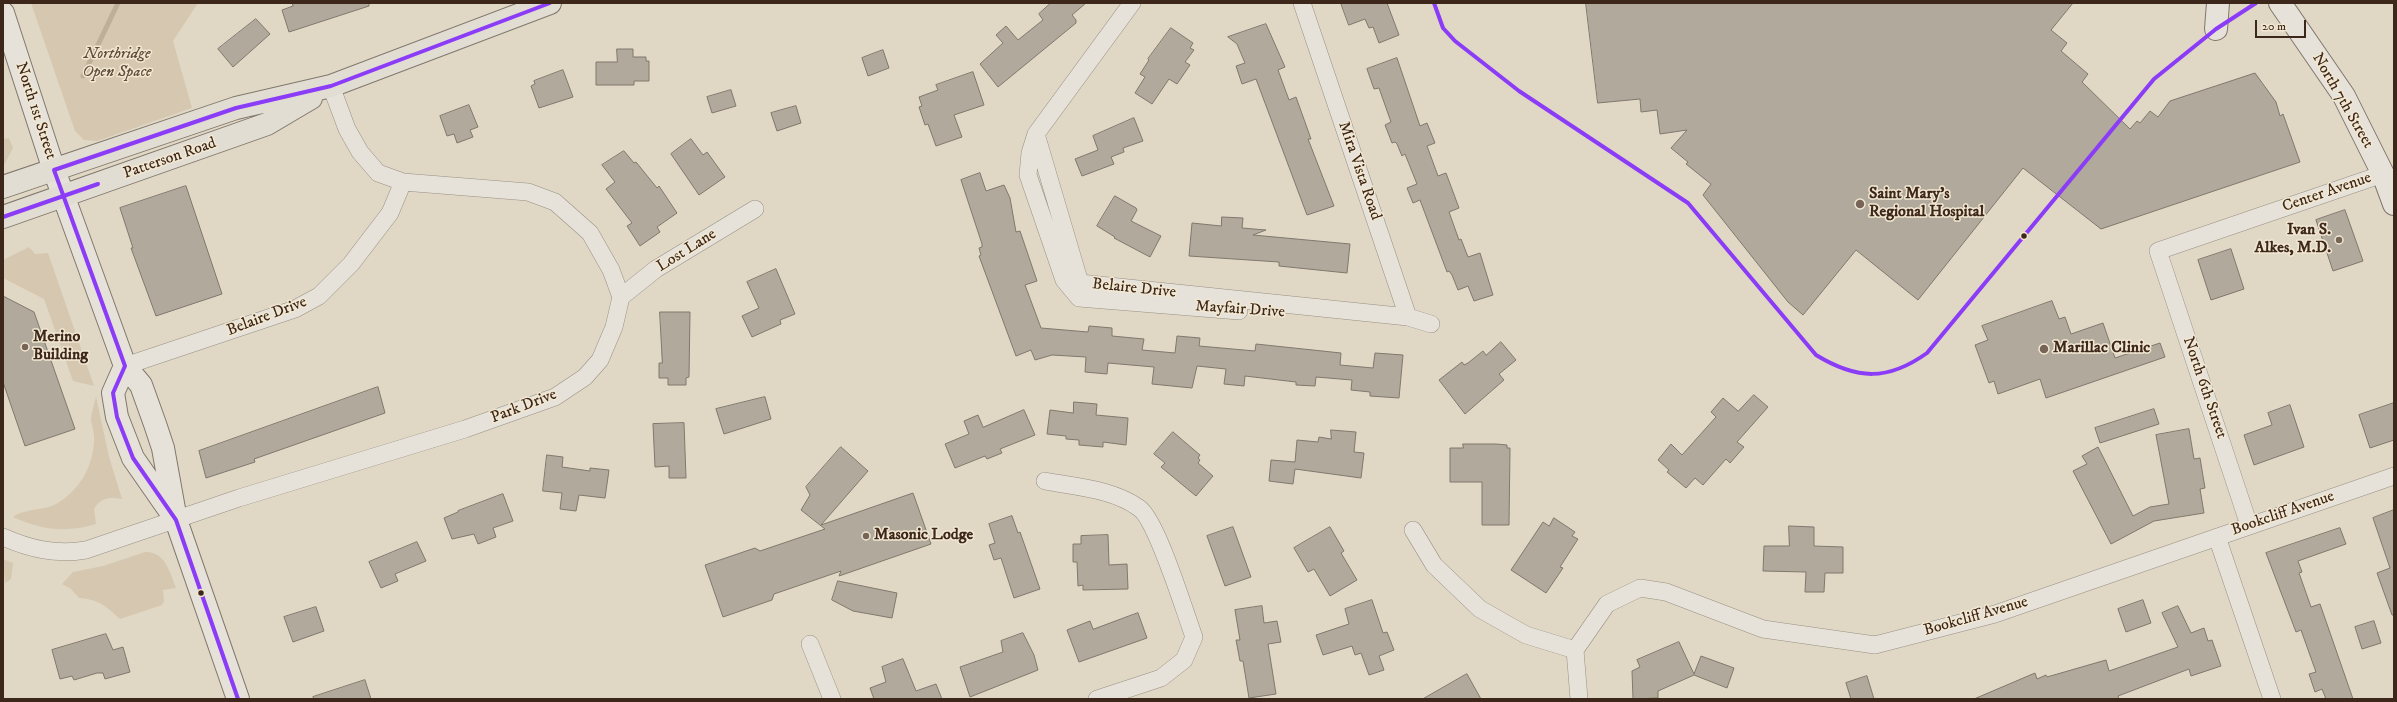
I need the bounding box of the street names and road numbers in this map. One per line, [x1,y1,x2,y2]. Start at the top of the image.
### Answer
street label: North 7th Street [2307,50,2377,152]
street label: North 1st Street [10,60,60,162]
street label: Mira Vista Road [1333,119,1385,223]
street label: Patterson Road [121,134,219,184]
street label: Center Avenue [2280,169,2374,217]
street label: Lost Lane [654,225,720,277]
street label: Belaire Drive [1091,275,1177,303]
street label: Belaire Drive [224,293,310,341]
street label: Mayfair Drive [1194,297,1286,323]
street label: North 6th Street [2178,335,2230,441]
street label: Park Drive [488,386,560,428]
street label: Bookcliff Avenue [2229,487,2337,541]
street label: Bookcliff Avenue [1922,593,2030,641]

